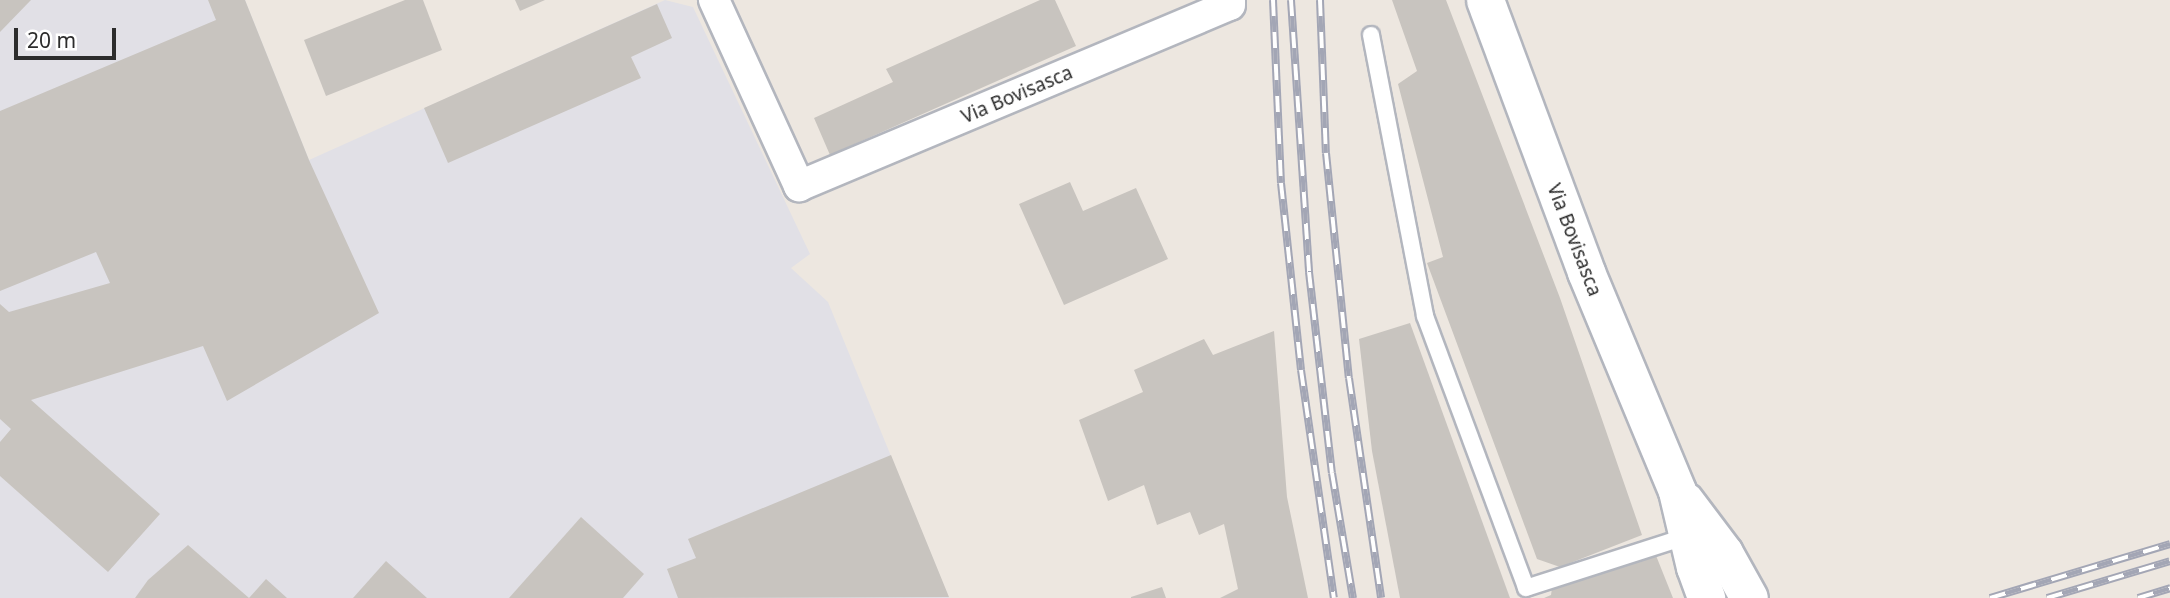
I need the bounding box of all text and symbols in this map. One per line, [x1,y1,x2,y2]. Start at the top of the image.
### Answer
scale bar [18,14,119,58]
text: 20 m [27,26,76,54]
street label: Via Bovisasca [958,61,1076,129]
street label: Via Bovisasca [1542,181,1606,299]

